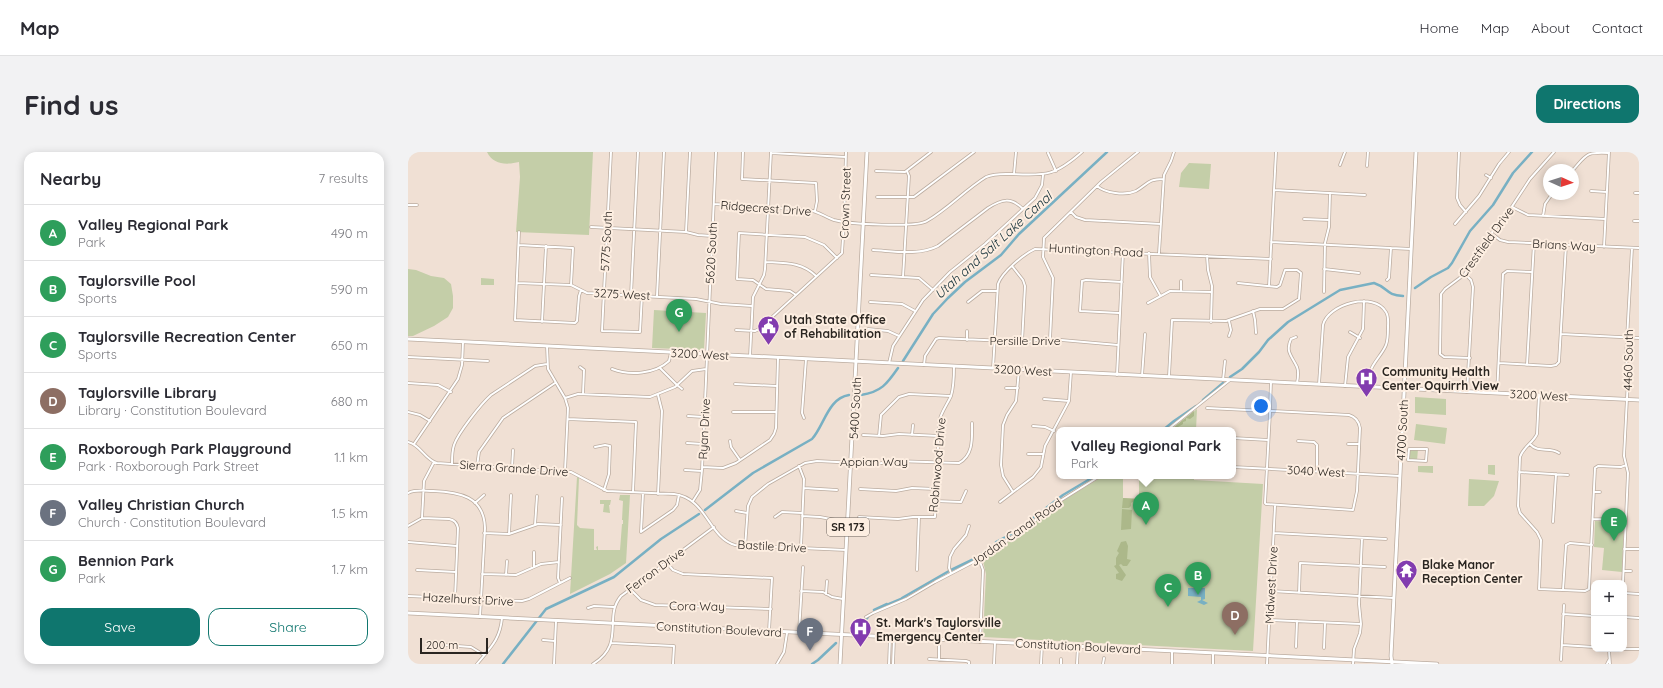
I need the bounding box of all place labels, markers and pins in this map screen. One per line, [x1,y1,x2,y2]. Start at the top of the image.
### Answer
pin: G [666,299,692,332]
place label: Utah State Office of Rehabilitation [784,312,886,341]
public building icon: Utah State Office of Rehabilitation [755,313,781,346]
place label: Community Health Center Oquirrh View [1382,364,1499,393]
hospital icon: Community Health Center Oquirrh View [1353,365,1379,398]
pin: A [1133,492,1159,525]
pin: E [1601,508,1627,541]
place label: Blake Manor Reception Center [1422,557,1523,586]
temple icon: Blake Manor Reception Center [1394,558,1420,591]
pin: B [1185,562,1211,595]
pin: C [1155,574,1181,607]
pin: D [1222,602,1248,635]
place label: St. Mark's Taylorsville Emergency Center [876,615,1001,644]
hospital icon: St. Mark's Taylorsville Emergency Center [847,616,873,649]
pin: F [797,618,823,651]

